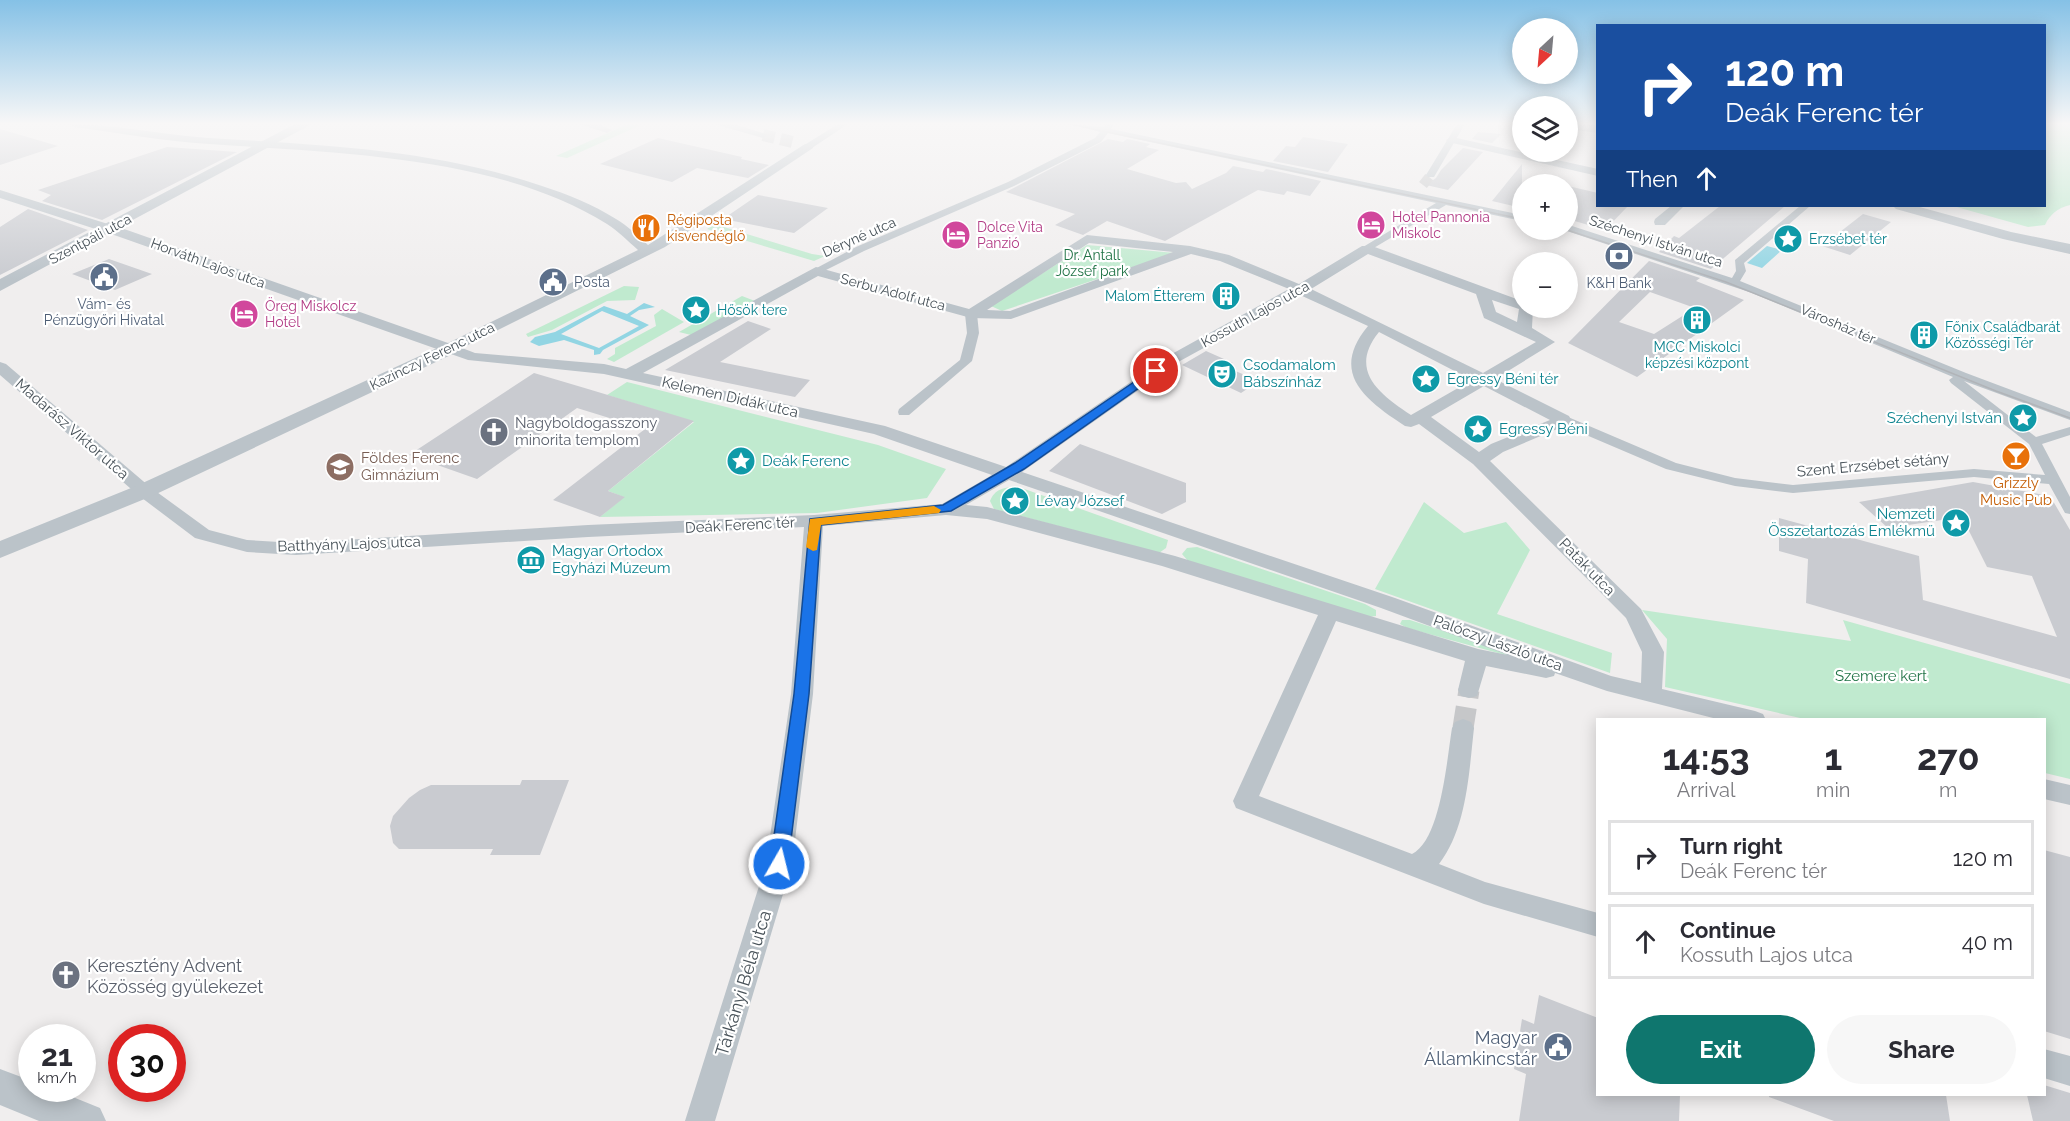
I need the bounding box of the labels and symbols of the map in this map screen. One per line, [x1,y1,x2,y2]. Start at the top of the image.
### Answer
north arrow [1512,18,1578,84]
hotel icon: Hotel Pannonia Miskolc [1355,209,1387,241]
place label: Hotel Pannonia Miskolc [1392,209,1490,241]
street label: Szentpáli utca [46,211,134,267]
restaurant icon: Régiposta kisvendéglő [630,212,662,244]
place label: Régiposta kisvendéglő [667,212,745,244]
street label: Széchenyi István utca [1587,212,1725,270]
street label: Déryné utca [820,214,898,260]
hotel icon: Dolce Vita Panzió [940,219,972,251]
place label: Dolce Vita Panzió [977,219,1043,251]
place icon: Erzsébet tér [1772,223,1804,255]
place label: Erzsébet tér [1809,231,1887,247]
street label: Horváth Lajos utca [149,235,267,291]
bank icon: K&H Bank [1603,240,1635,272]
park label: Dr. Antall József park [1055,247,1129,279]
public building icon: Vám- és Pénzügyőri Hivatal [88,261,120,293]
public building icon: Posta [537,266,569,298]
street label: Serbu Adolf utca [839,270,947,314]
place label: Posta [574,274,610,290]
place label: K&H Bank [1587,275,1652,291]
street label: Kossuth Lajos utca [1198,278,1312,350]
building icon: Malom Étterem [1210,280,1242,312]
place label: Malom Étterem [1105,287,1205,304]
place icon: Hősök tere [680,294,712,326]
place label: Vám- és Pénzügyőri Hivatal [44,296,164,328]
place label: Öreg Miskolcz Hotel [265,296,357,330]
hotel icon: Öreg Miskolcz Hotel [228,298,260,330]
street label: Városház tér [1798,301,1878,347]
place label: Hősök tere [717,302,787,318]
building icon: MCC Miskolci képzési központ [1681,304,1713,336]
street label: Kazinczy Ferenc utca [367,319,497,393]
building icon: Főnix Családbarát Közösségi Tér [1908,319,1940,351]
place label: Főnix Családbarát Közösségi Tér [1945,319,2061,351]
place label: MCC Miskolci képzési központ [1645,339,1749,371]
pin [1130,345,1181,396]
place label: Csodamalom Bábszínház [1243,356,1336,391]
theatre icon: Csodamalom Bábszínház [1206,358,1238,390]
place icon: Egressy Béni tér [1410,363,1442,395]
place label: Egressy Béni tér [1447,370,1559,388]
street label: Kelemen Didák utca [660,373,800,421]
street label: Madarász Viktor utca [12,375,132,483]
place icon: Széchenyi István [2007,402,2039,434]
place label: Széchenyi István [1887,409,2002,427]
place icon: Egressy Béni [1462,413,1494,445]
place label: Nagyboldogasszony minorita templom [515,414,657,449]
church icon: Nagyboldogasszony minorita templom [478,416,510,448]
place label: Egressy Béni [1499,420,1588,438]
bar icon: Grizzly Music Pub [2000,440,2032,472]
place icon: Deák Ferenc [725,445,757,477]
place label: Földes Ferenc Gimnázium [361,449,460,484]
street label: Szent Erzsébet sétány [1796,449,1950,481]
school or university icon: Földes Ferenc Gimnázium [324,451,356,483]
place label: Deák Ferenc [762,452,849,470]
place label: Grizzly Music Pub [1980,474,2052,509]
place icon: Lévay József [999,485,1031,517]
place label: Lévay József [1036,492,1125,510]
place label: Nemzeti Összetartozás Emlékmű [1768,505,1935,540]
place icon: Nemzeti Összetartozás Emlékmű [1940,507,1972,539]
street label: Deák Ferenc tér [684,513,796,537]
street label: Batthyány Lajos utca [277,533,421,555]
street label: Patak utca [1555,535,1619,599]
place label: Magyar Ortodox Egyházi Múzeum [552,542,671,577]
museum icon: Magyar Ortodox Egyházi Múzeum [515,544,547,576]
street label: Palóczy László utca [1431,611,1565,675]
park label: Szemere kert [1835,667,1927,685]
position arrow [747,832,811,896]
street label: Tárkányi Béla utca [711,908,775,1058]
place label: Keresztény Advent Közösség gyülekezet [87,955,263,997]
church icon: Keresztény Advent Közösség gyülekezet [50,959,82,991]
speed limit sign: 30 [108,1024,186,1102]
place label: Magyar Államkincstár [1424,1027,1538,1069]
public building icon: Magyar Államkincstár [1542,1031,1574,1063]

